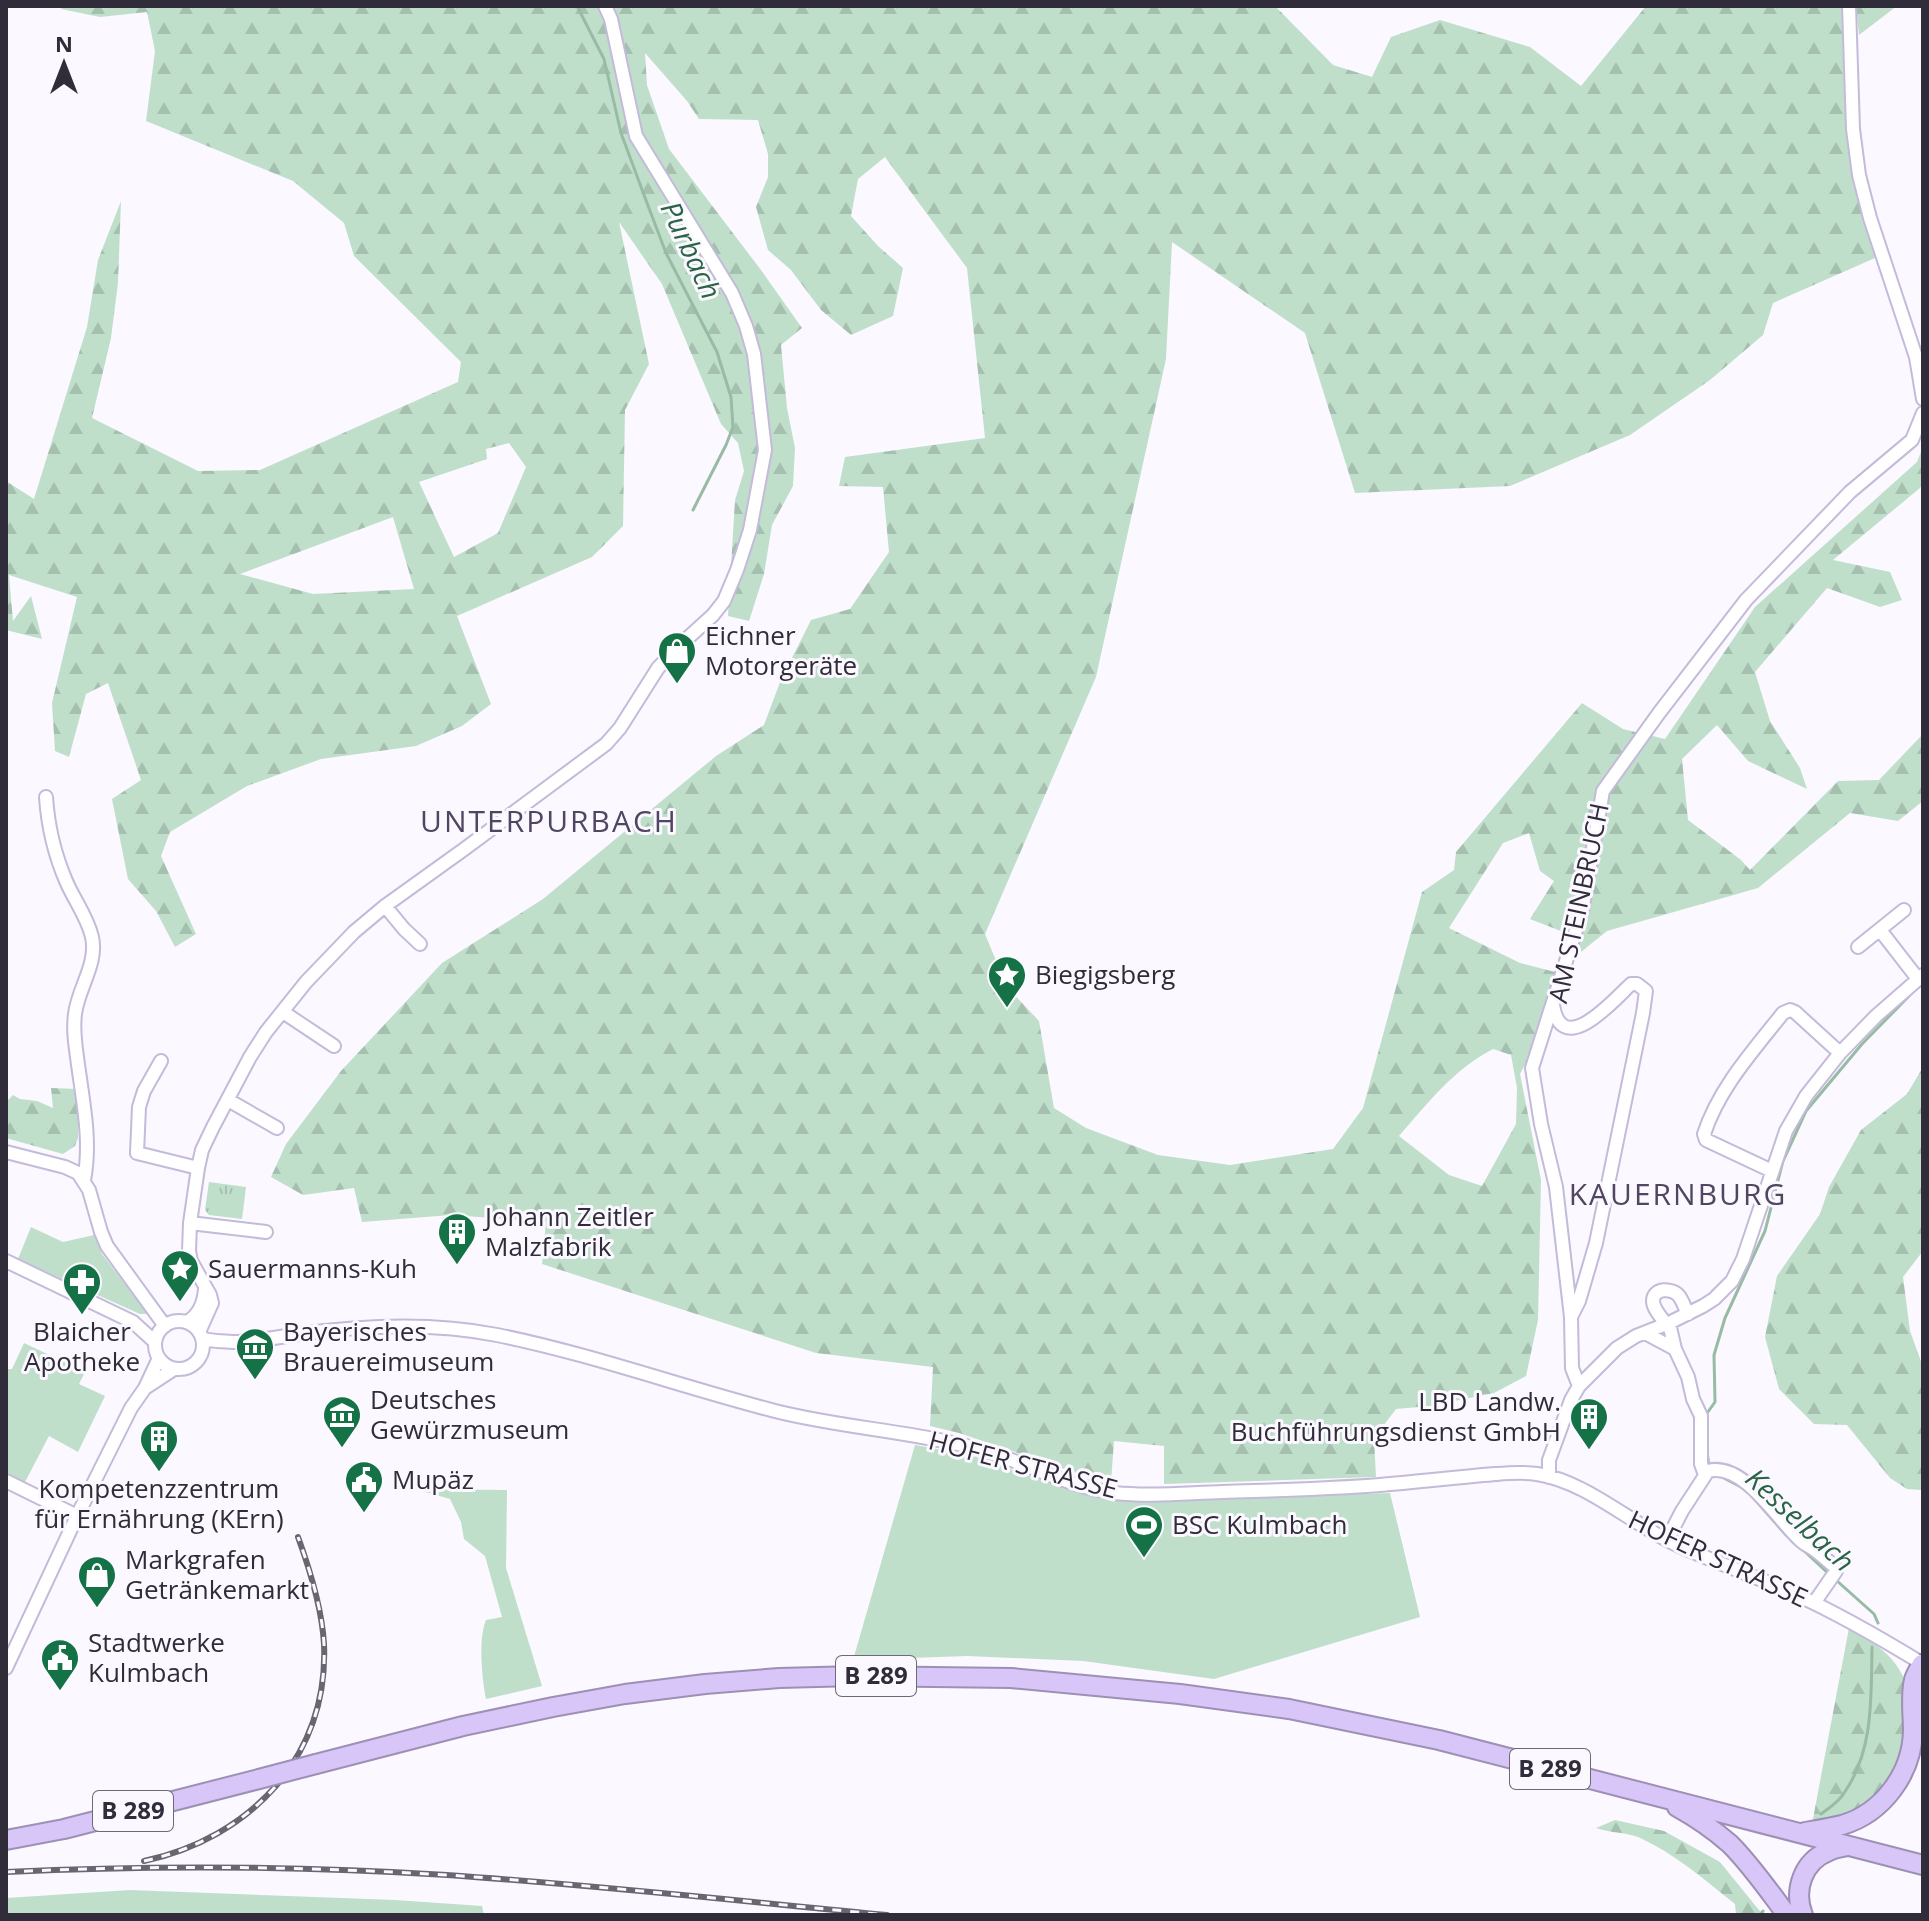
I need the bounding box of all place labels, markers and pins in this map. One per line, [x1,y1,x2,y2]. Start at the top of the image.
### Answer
place label: Eichner Motorgeräte [705,617,857,683]
shop icon: Eichner Motorgeräte [656,630,698,685]
place icon: Biegigsberg [986,954,1028,1009]
place label: Biegigsberg [1035,956,1175,992]
place label: Johann Zeitler Malzfabrik [482,1198,654,1264]
building icon: Johann Zeitler Malzfabrik [436,1211,478,1266]
place icon: Sauermanns-Kuh [159,1248,201,1303]
place label: Sauermanns-Kuh [208,1250,417,1286]
pharmacy icon: Blaicher Apotheke [61,1261,103,1316]
place label: Blaicher Apotheke [24,1313,140,1379]
place label: Bayerisches Brauereimuseum [283,1313,494,1379]
museum icon: Bayerisches Brauereimuseum [234,1326,276,1381]
place label: Deutsches Gewürzmuseum [370,1381,569,1447]
place label: LBD Landw. Buchführungsdienst GmbH [1231,1383,1561,1449]
museum icon: Deutsches Gewürzmuseum [321,1394,363,1449]
building icon: LBD Landw. Buchführungsdienst GmbH [1568,1396,1610,1451]
building icon: Kompetenzzentrum für Ernährung (KErn) [138,1418,180,1473]
public building icon: Mupäz [343,1459,385,1514]
place label: Mupäz [392,1461,474,1497]
place label: Kompetenzzentrum für Ernährung (KErn) [34,1470,284,1536]
sports icon: BSC Kulmbach [1123,1504,1165,1559]
place label: BSC Kulmbach [1172,1506,1347,1542]
place label: Markgrafen Getränkemarkt [125,1541,309,1607]
shop icon: Markgrafen Getränkemarkt [76,1554,118,1609]
place label: Stadtwerke Kulmbach [88,1624,225,1690]
public building icon: Stadtwerke Kulmbach [39,1637,81,1692]

